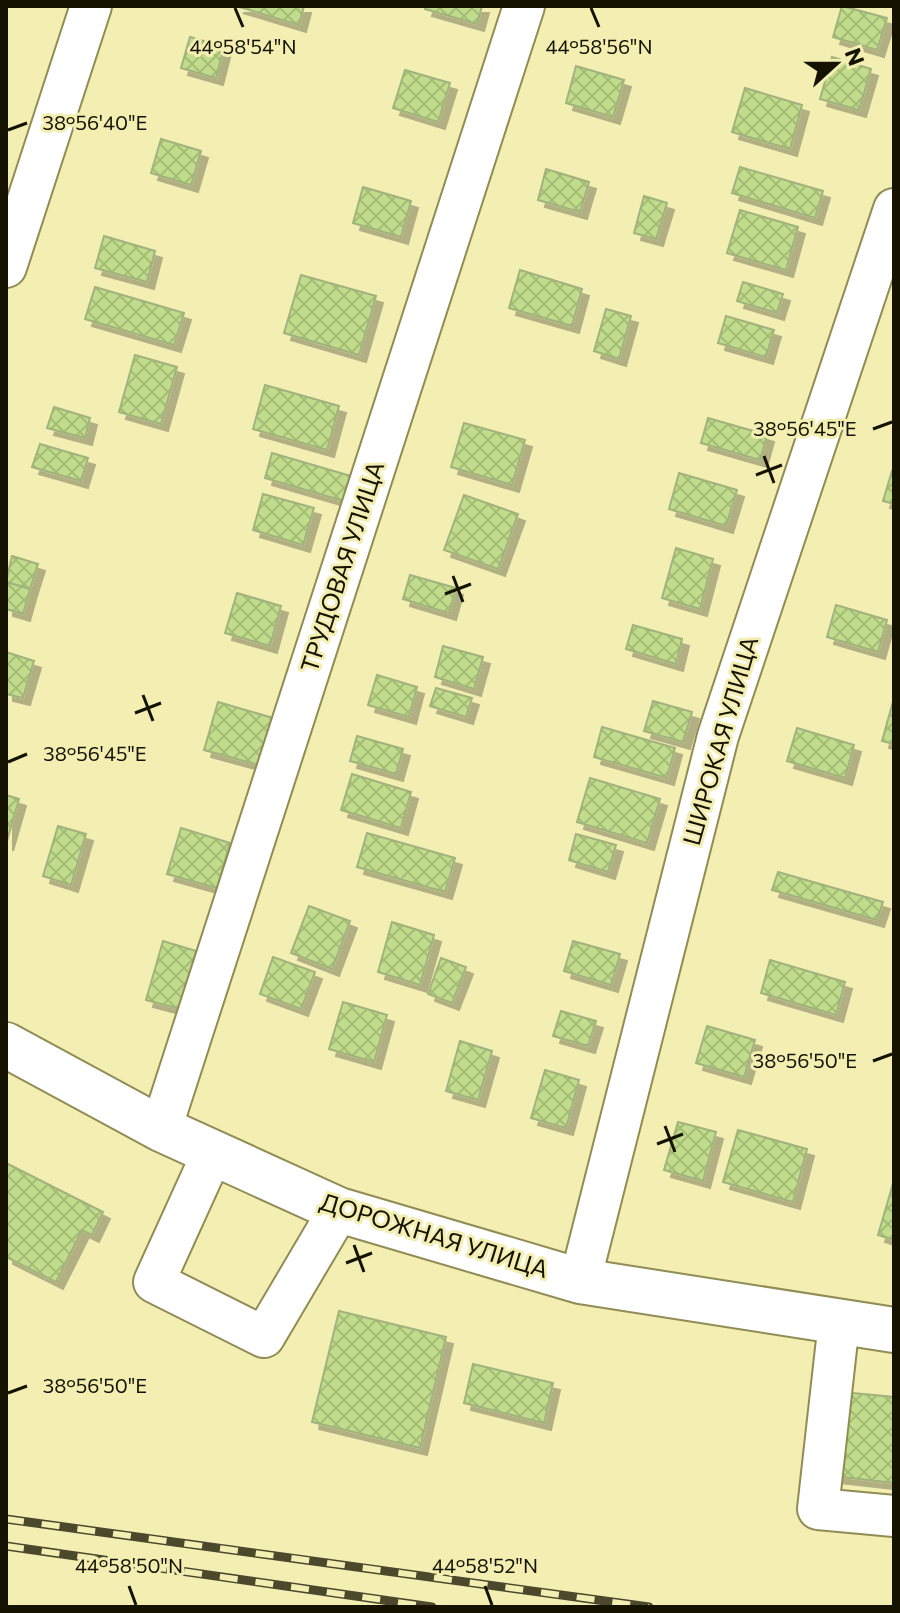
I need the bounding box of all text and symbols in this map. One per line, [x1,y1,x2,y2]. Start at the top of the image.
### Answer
north arrow [796,24,876,104]
text: 44°58'54"N [189,34,297,58]
text: 44°58'56"N [545,34,653,58]
text: N [840,44,871,69]
text: 38°56'40"E [43,110,147,134]
text: 38°56'45"E [753,416,857,440]
street label: ТРУДОВАЯ УЛИЦА [294,457,389,676]
street label: ШИРОКАЯ УЛИЦА [676,633,763,848]
text: 38°56'45"E [43,741,147,765]
text: 38°56'50"E [753,1048,857,1072]
street label: ДОРОЖНАЯ УЛИЦА [317,1186,552,1283]
text: 38°56'50"E [43,1373,147,1397]
text: 44°58'50"N [75,1553,183,1577]
text: 44°58'52"N [432,1553,538,1577]

